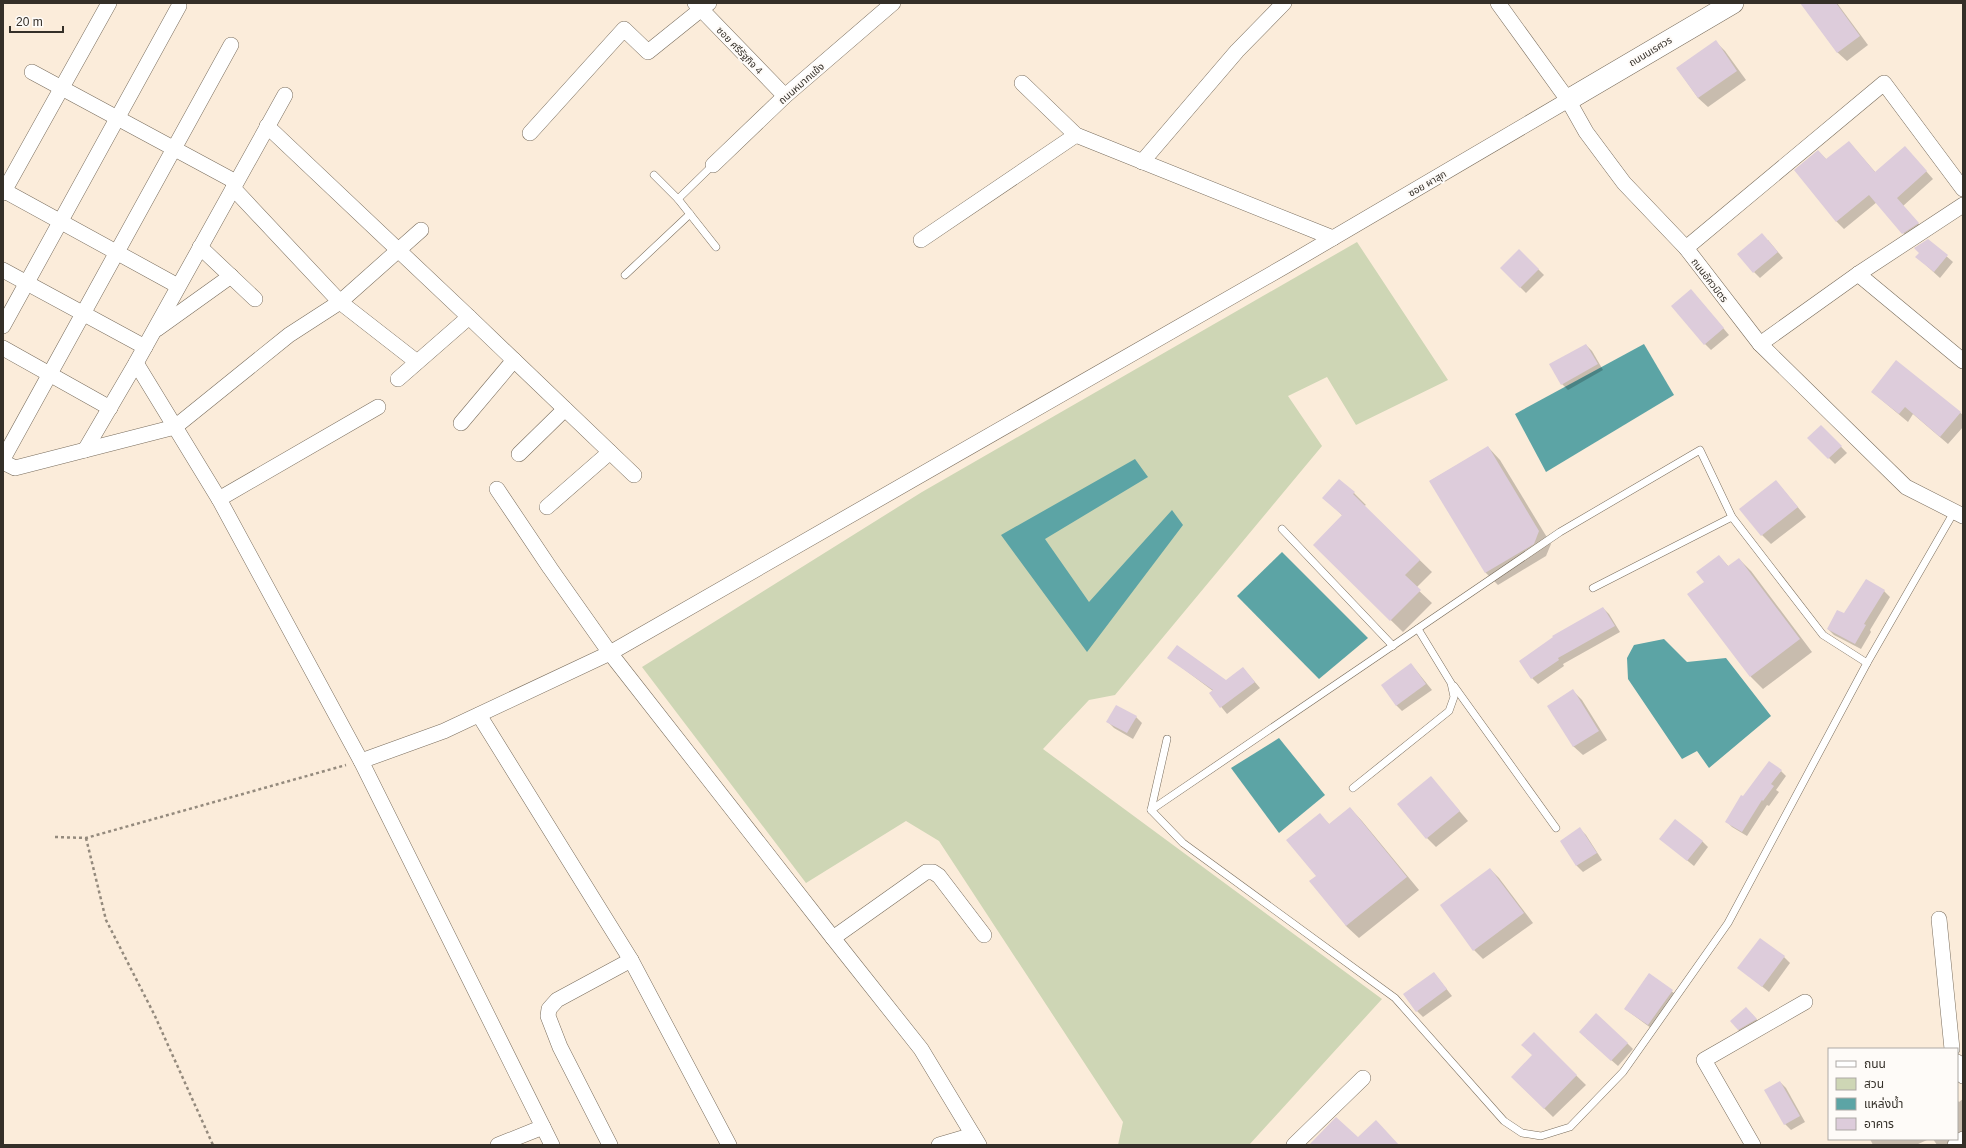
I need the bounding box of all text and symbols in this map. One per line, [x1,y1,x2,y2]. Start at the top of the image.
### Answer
scale bar [10,8,63,34]
text: 20 m [16,15,43,29]
street label: ซอย ศรีรัฐกิจ 4 [714,25,765,76]
street label: ถนนนเรศวร [1627,34,1674,69]
street label: ถนนหมากแข้ง [776,61,826,106]
street label: ซอย ผาสุก [1406,168,1449,200]
street label: ถนนอัศวมิตร [1689,256,1730,305]
legend [1828,1048,1958,1140]
text: ถนน [1864,1057,1886,1071]
text: สวน [1864,1077,1884,1091]
text: แหล่งน้ำ [1864,1095,1903,1111]
text: อาคาร [1864,1117,1894,1131]

